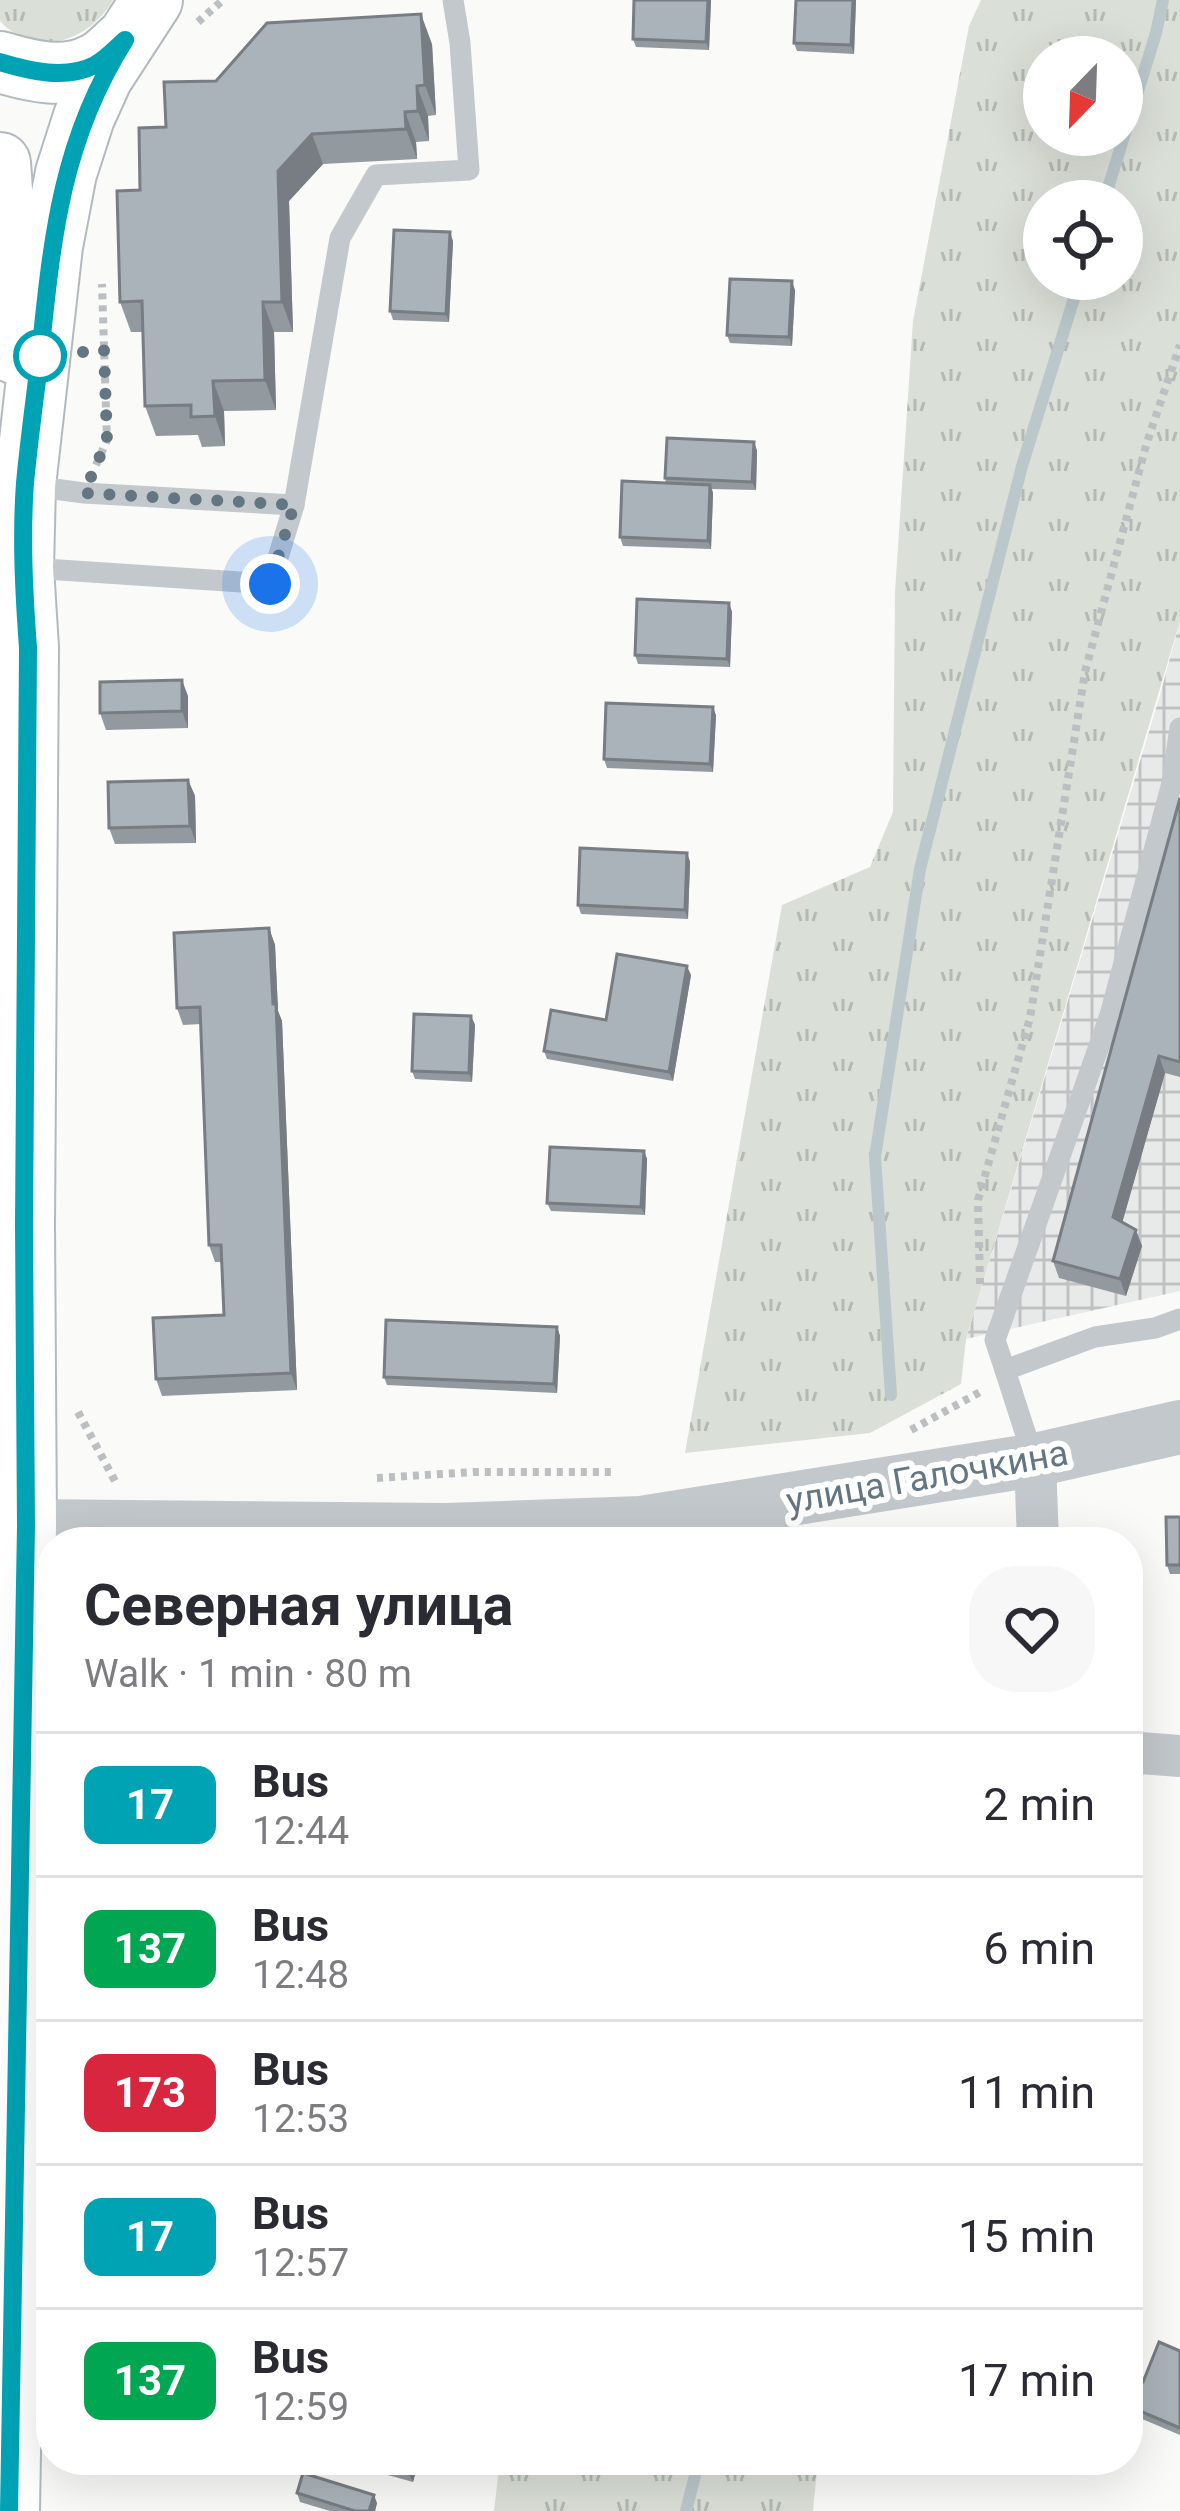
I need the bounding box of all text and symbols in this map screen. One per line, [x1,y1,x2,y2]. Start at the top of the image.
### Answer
north arrow [1023,36,1143,156]
map controls [1023,36,1143,300]
button: locate [1023,180,1143,300]
unlabelled marker [15,331,65,381]
your location [240,554,300,614]
street label: улица Галочкина [783,1432,1071,1522]
button: heart [969,1566,1095,1692]
text: Северная улица [84,1572,513,1639]
text: Walk · 1 min · 80 m [84,1651,412,1697]
text: Bus [252,1755,329,1808]
text: 2 min [983,1778,1095,1831]
text: 17 [126,1780,174,1829]
text: 12:44 [252,1808,349,1854]
text: Bus [252,1899,329,1952]
text: 6 min [983,1922,1095,1975]
text: 137 [114,1924,186,1973]
text: 12:48 [252,1952,349,1998]
text: Bus [252,2043,329,2096]
text: 11 min [958,2066,1095,2119]
text: 173 [114,2068,186,2117]
text: 12:53 [252,2096,349,2142]
text: Bus [252,2187,329,2240]
text: 15 min [958,2210,1095,2263]
text: 17 [126,2212,174,2261]
text: 12:57 [252,2240,349,2286]
text: Bus [252,2331,329,2384]
text: 17 min [958,2354,1095,2407]
text: 137 [114,2356,186,2405]
text: 12:59 [252,2384,349,2430]

